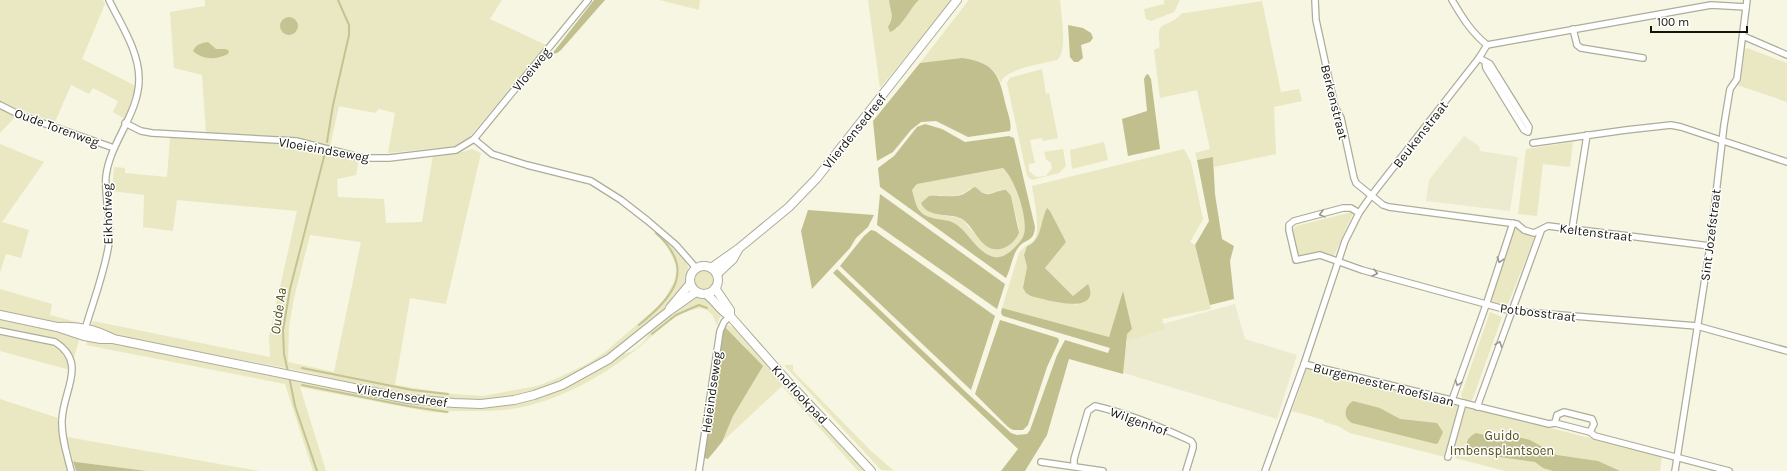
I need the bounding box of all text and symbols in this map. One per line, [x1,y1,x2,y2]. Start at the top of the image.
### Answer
scale bar [1651,8,1747,34]
text: 100 m [1657,15,1689,29]
street label: Vloeiweg [509,44,554,94]
street label: Berkenstraat [1318,63,1351,141]
street label: Vlierdensedreef [820,90,890,172]
street label: Beukenstraat [1390,98,1451,170]
street label: Oude Torenweg [12,105,102,150]
street label: Vloeieindseweg [277,134,371,165]
street label: Eikhofweg [99,183,116,245]
street label: Sint Jozefstraat [1697,188,1724,282]
one-way arrow [1319,209,1326,218]
street label: Keltenstraat [1559,221,1633,244]
one-way arrow [1497,257,1505,264]
one-way arrow [1372,269,1378,277]
water label: Oude Aa [267,287,290,336]
street label: Potbosstraat [1499,300,1577,325]
one-way arrow [1495,341,1503,348]
street label: Heieindseweg [698,350,725,434]
street label: Burgemeester Roefslaan [1312,360,1456,409]
street label: Knoflookpad [769,362,831,427]
one-way arrow [1454,380,1463,387]
street label: Vlierdensedreef [355,381,449,410]
street label: Wilgenhof [1108,404,1170,439]
park label: Guido Imbensplantsoen [1450,428,1554,458]

